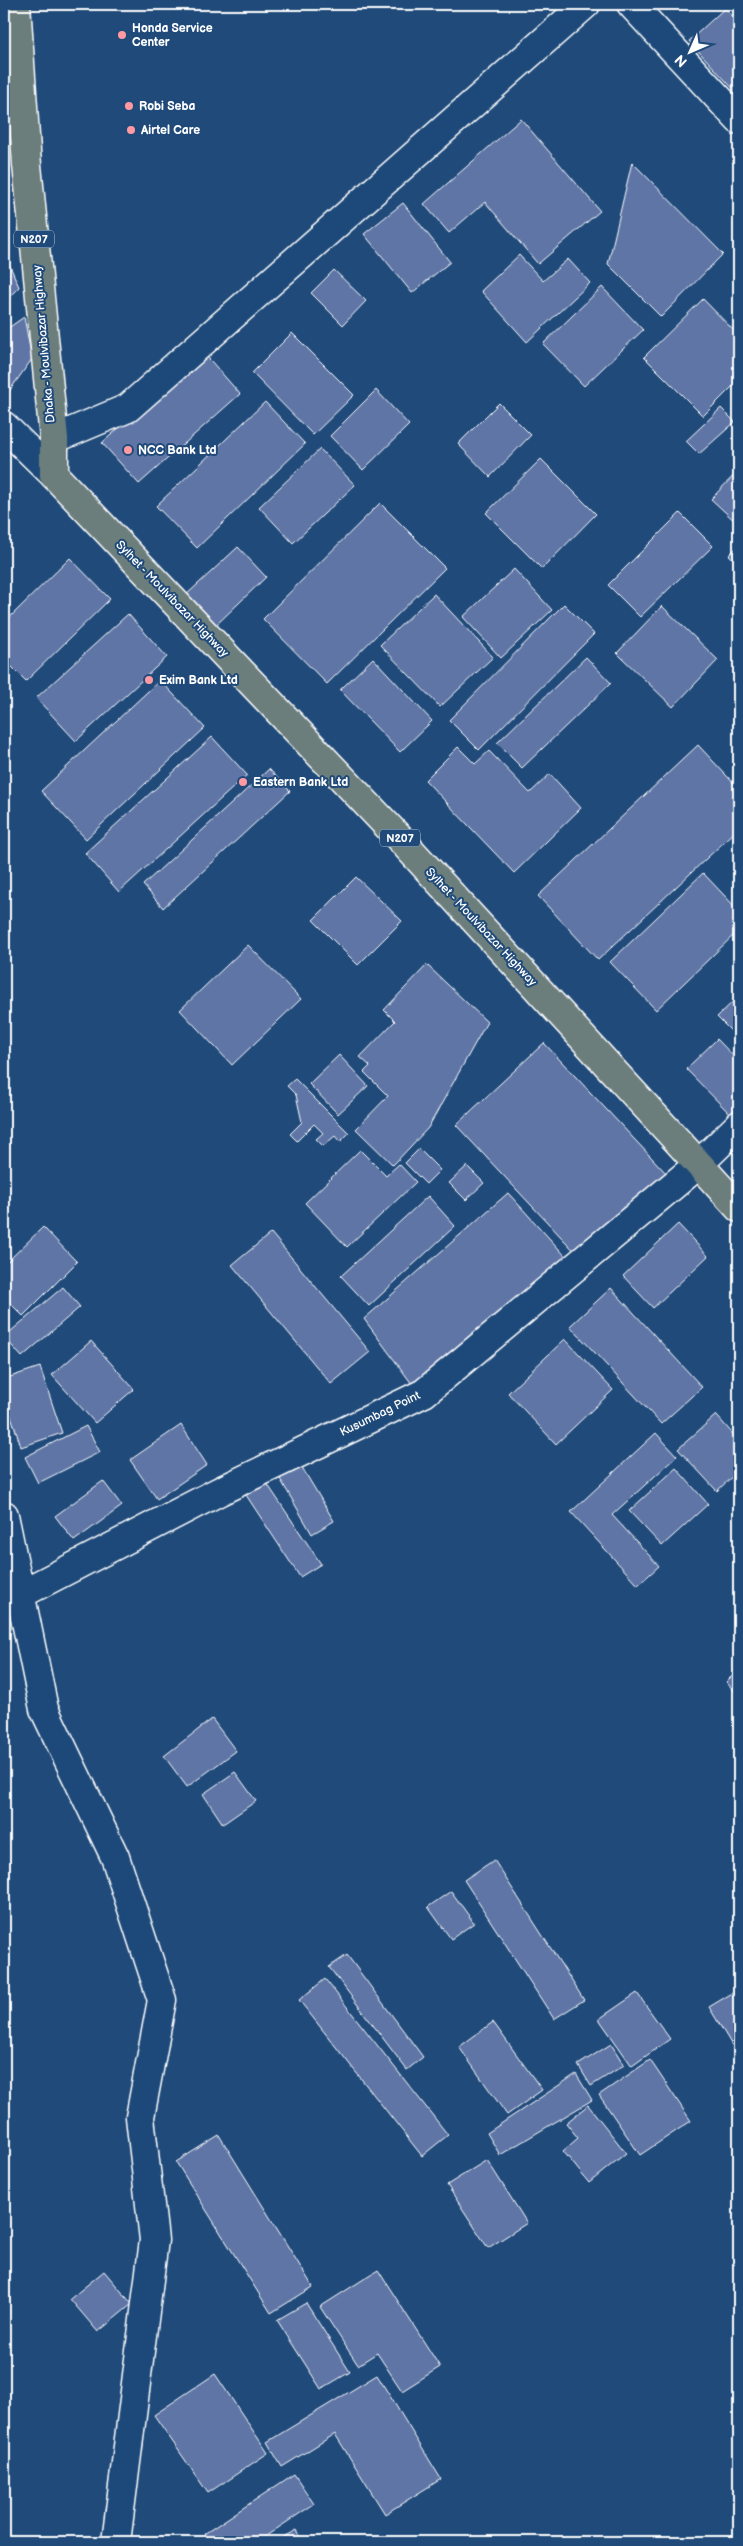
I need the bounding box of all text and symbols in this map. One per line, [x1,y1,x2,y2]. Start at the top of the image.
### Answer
place label: Honda Service Center [132,21,213,50]
north arrow [666,28,716,78]
marker: Honda Service Center [116,29,128,41]
text: N [671,51,691,71]
place label: Robi Seba [139,99,196,114]
marker: Robi Seba [123,100,135,112]
place label: Airtel Care [140,123,200,138]
marker: Airtel Care [125,124,137,136]
road number: N207 [14,230,54,248]
street label: Dhaka - Moulvibazar Highway [30,264,58,423]
place label: NCC Bank Ltd [138,443,217,458]
marker: NCC Bank Ltd [122,444,134,456]
street label: Sylhet - Moulvibazar Highway [112,538,232,661]
place label: Exim Bank Ltd [159,673,238,688]
marker: Exim Bank Ltd [143,674,155,686]
place label: Eastern Bank Ltd [253,775,348,790]
marker: Eastern Bank Ltd [237,776,249,788]
road number: N207 [380,830,420,846]
street label: Sylhet - Moulvibazar Highway [422,865,540,990]
street label: Kusumbag Point [337,1388,423,1440]

